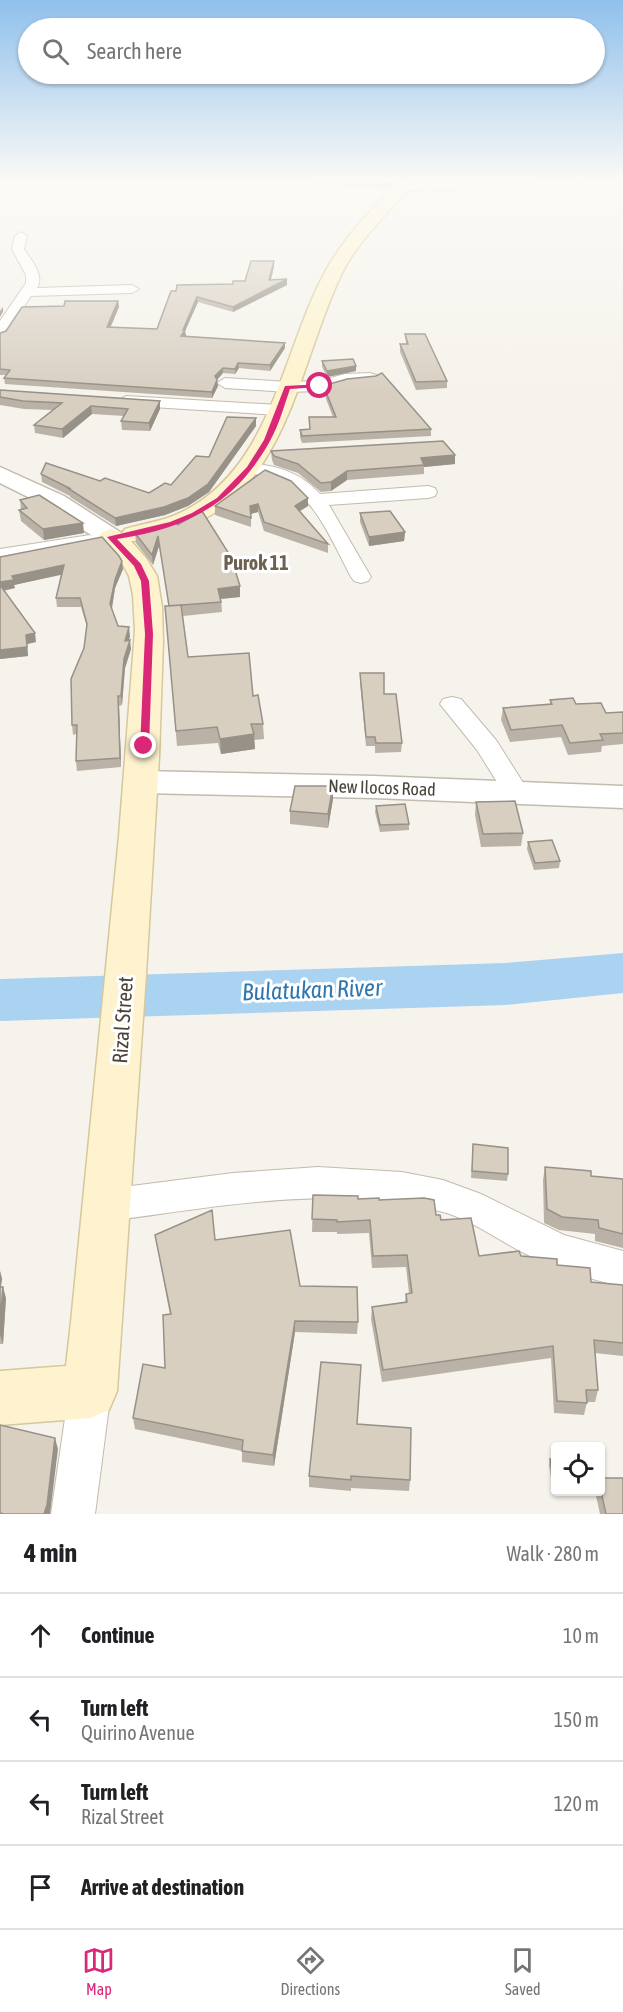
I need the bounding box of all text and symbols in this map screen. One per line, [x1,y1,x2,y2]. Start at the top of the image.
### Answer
search box [18,18,605,84]
icon: search [39,35,72,68]
text: Search here [87,38,182,64]
route start [306,372,332,398]
district label: Purok 11 [223,551,289,574]
route end [130,732,156,758]
street label: New Ilocos Road [328,775,436,800]
water label: Bulatukan River [242,974,383,1005]
street label: Rizal Street [107,976,137,1064]
map controls [551,1442,605,1496]
button: locate [551,1442,605,1496]
text: 4 min [24,1538,77,1568]
text: Walk · 280 m [507,1542,599,1565]
icon: ahead [24,1619,57,1652]
text: Continue [81,1622,155,1648]
text: 10 m [563,1624,599,1647]
text: Turn left [81,1695,148,1721]
icon: left [24,1703,57,1736]
text: 150 m [554,1708,599,1731]
text: Quirino Avenue [81,1721,195,1744]
text: Turn left [81,1779,148,1805]
icon: left [24,1787,57,1820]
text: 120 m [554,1792,599,1815]
text: Rizal Street [81,1805,164,1828]
icon: arrive [24,1871,57,1904]
text: Arrive at destination [81,1874,244,1900]
tab: Map [82,1944,115,1998]
tab: Directions [280,1944,340,1998]
tab: Saved [505,1944,540,1998]

